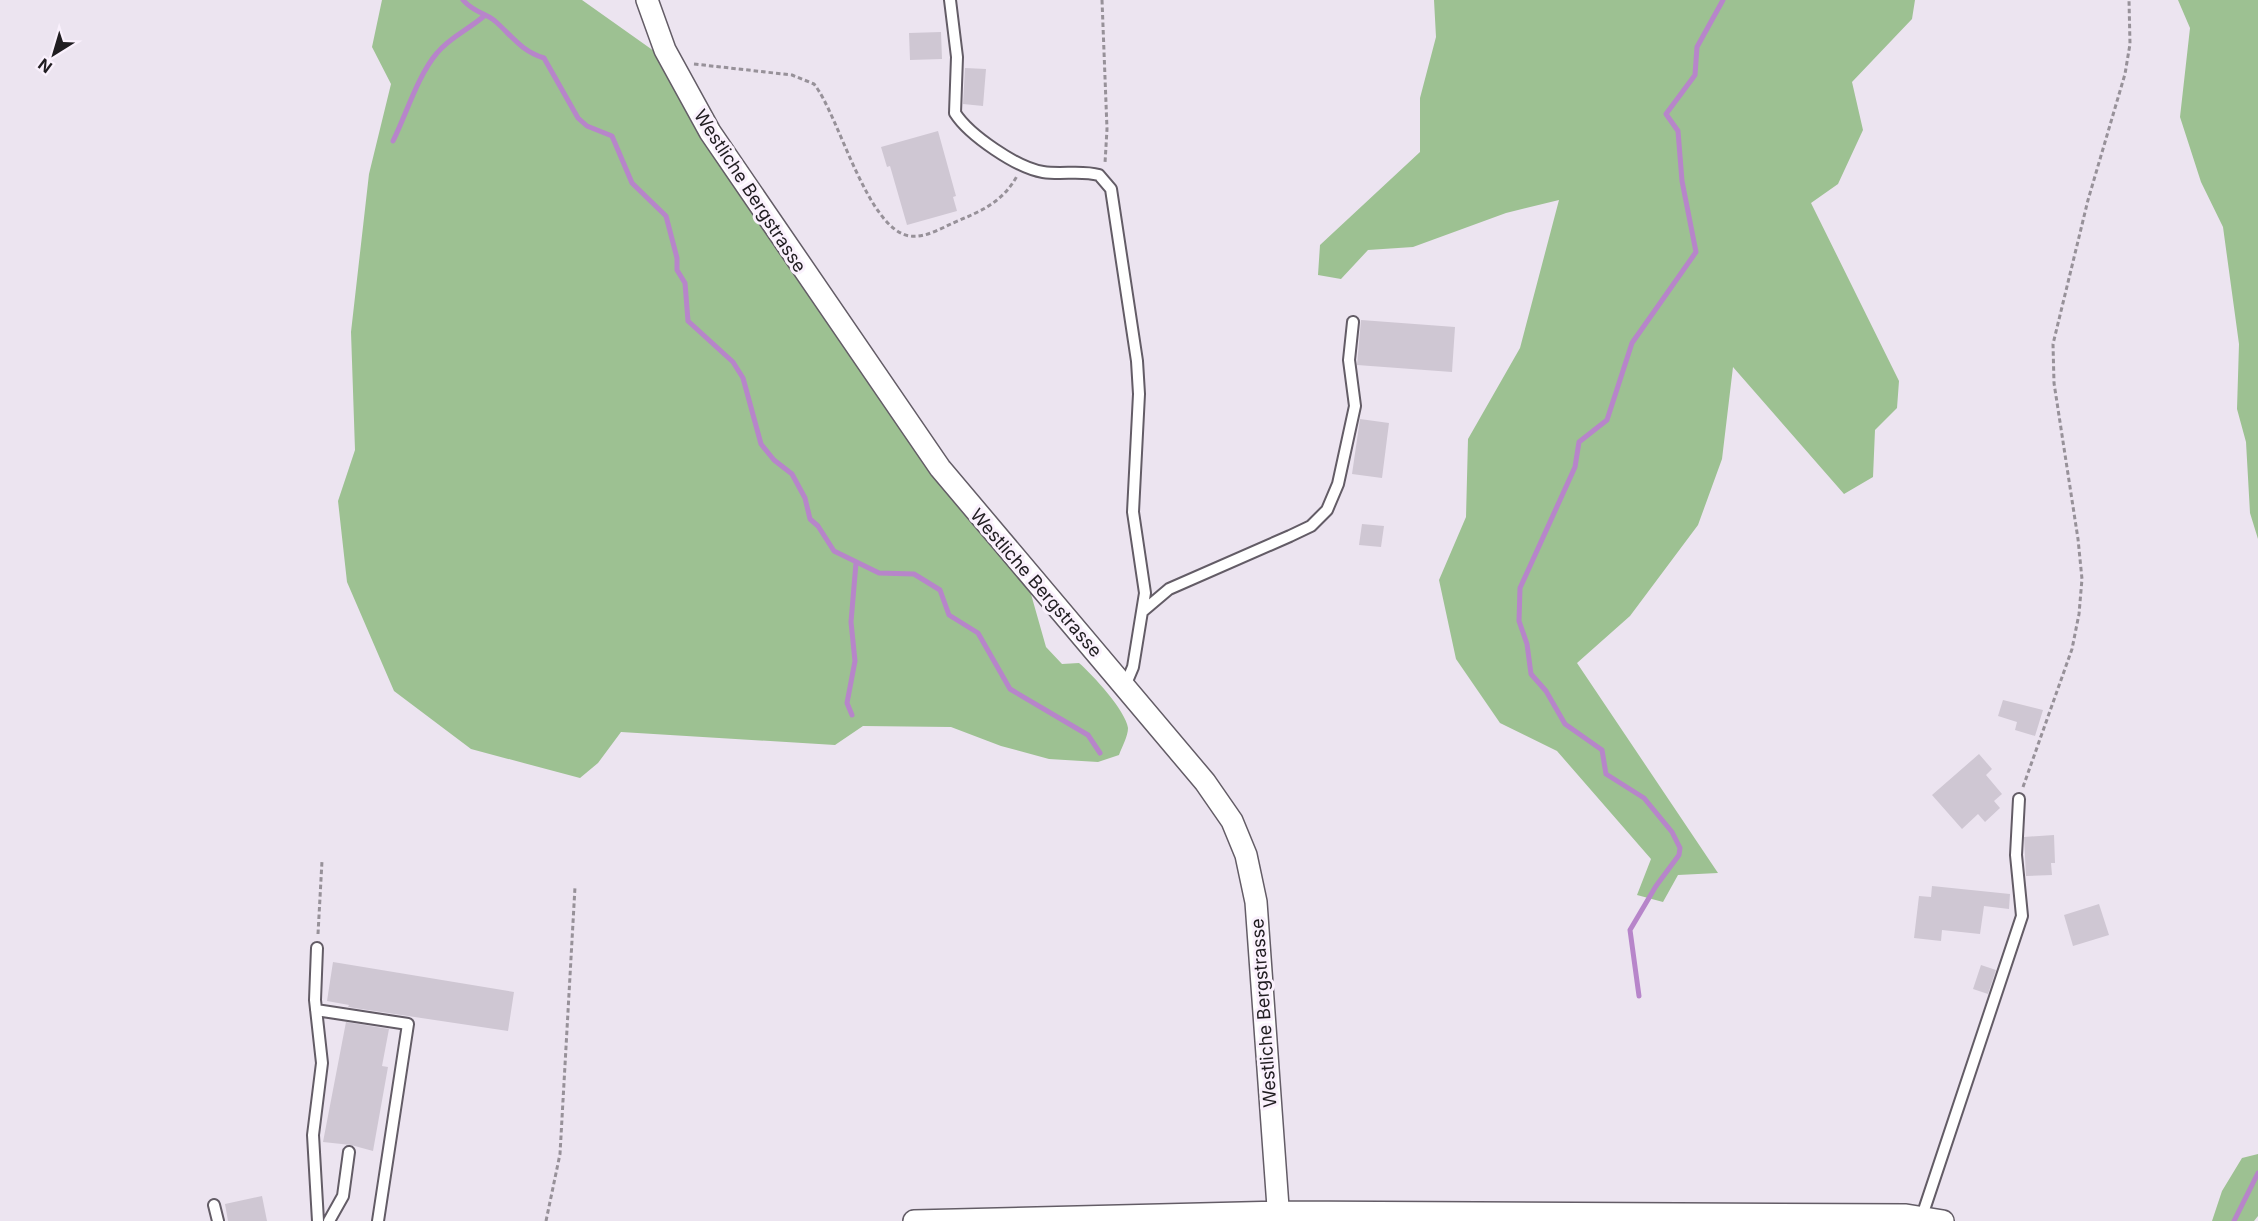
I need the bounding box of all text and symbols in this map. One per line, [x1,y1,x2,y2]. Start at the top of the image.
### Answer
north arrow [24,24,84,84]
text: N [34,54,56,78]
street label: Westliche Bergstrasse [690,106,811,276]
street label: Westliche Bergstrasse [966,504,1106,661]
street label: Westliche Bergstrasse [1246,918,1281,1108]

